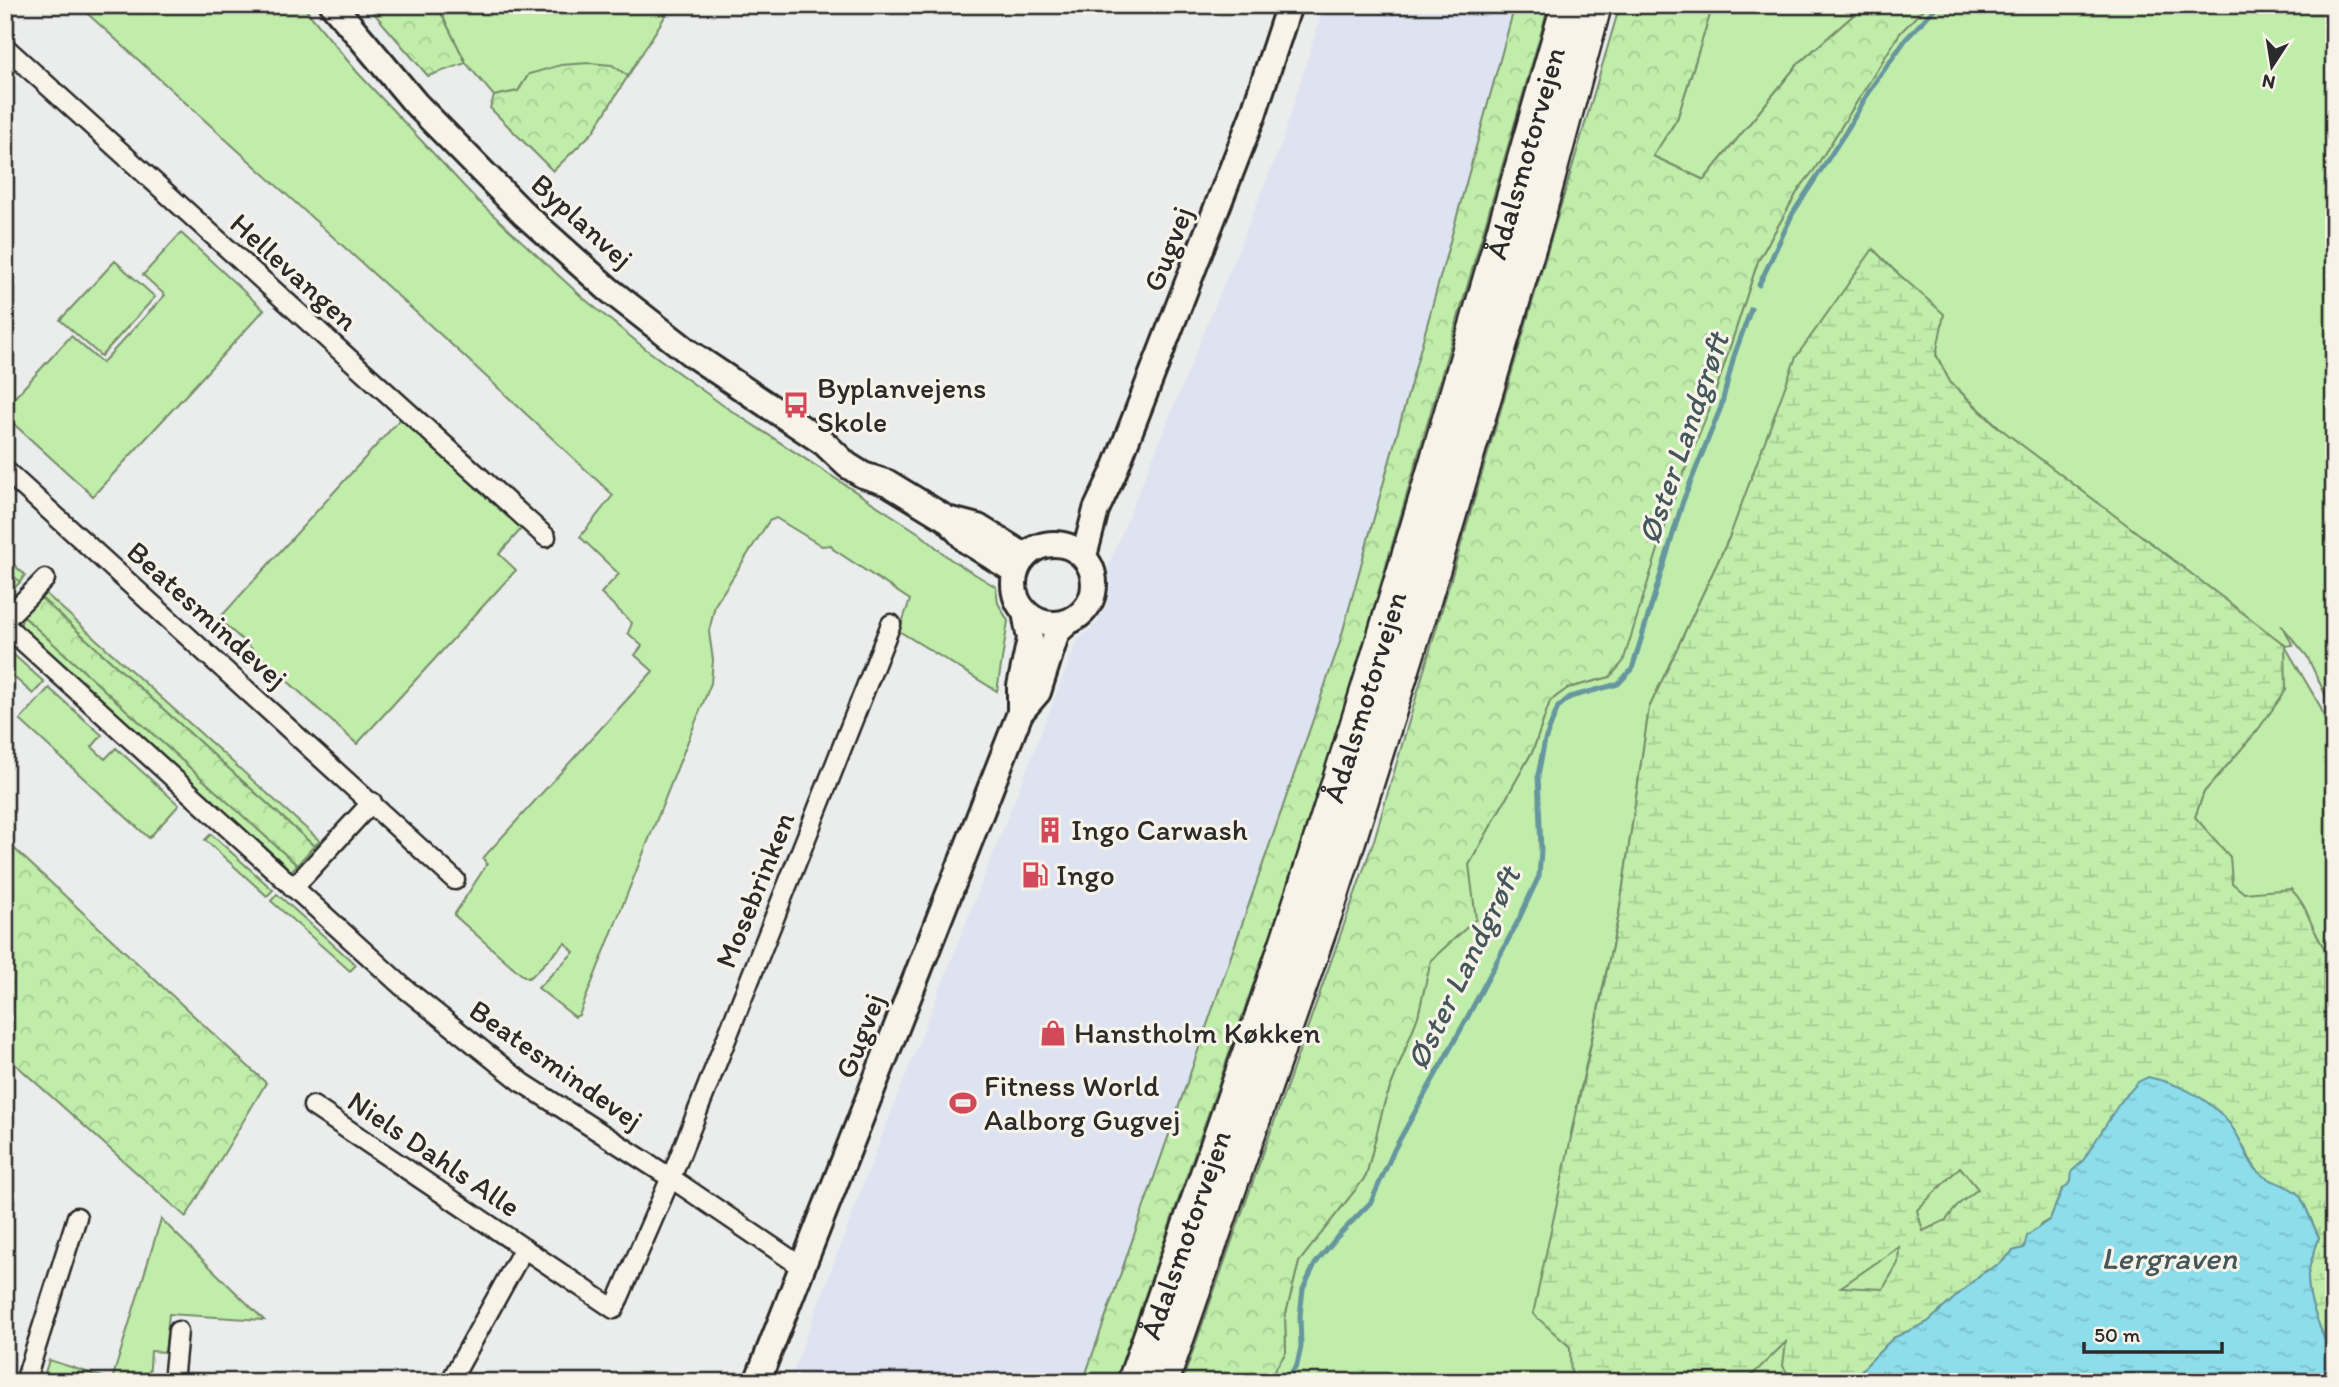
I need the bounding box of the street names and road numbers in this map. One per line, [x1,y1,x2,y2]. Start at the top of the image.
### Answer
street label: Ådalsmotorvejen [1477,43,1573,264]
street label: Byplanvej [524,165,641,276]
street label: Gugvej [1134,201,1201,297]
street label: Hellevangen [223,205,366,339]
street label: Beatesmindevej [119,533,295,696]
street label: Ådalsmotorvejen [1314,587,1415,807]
street label: Mosebrinken [706,806,803,973]
street label: Gugvej [826,988,893,1084]
street label: Beatesmindevej [462,991,650,1138]
street label: Niels Dahls Alle [341,1082,528,1225]
street label: Ådalsmotorvejen [1131,1125,1239,1344]

